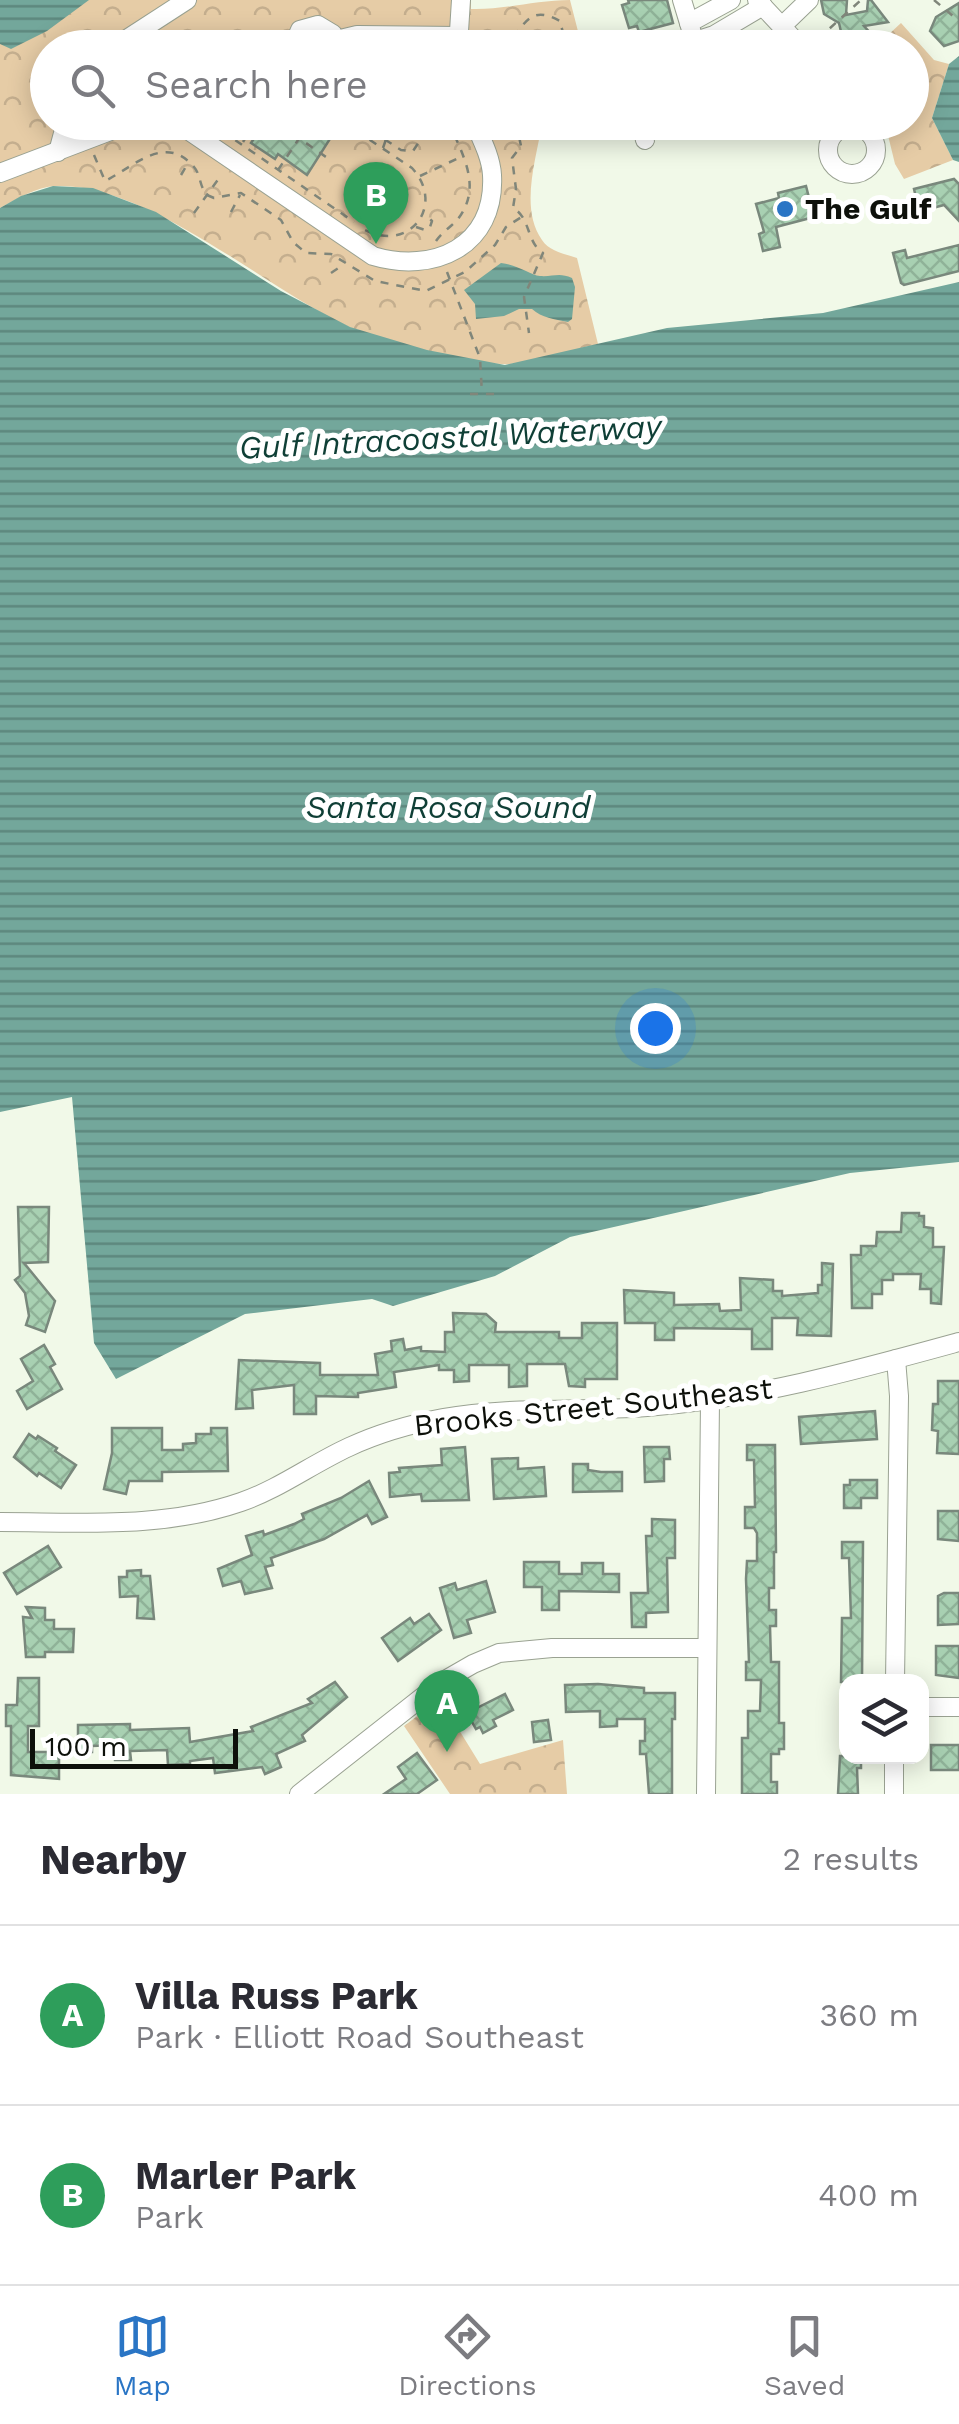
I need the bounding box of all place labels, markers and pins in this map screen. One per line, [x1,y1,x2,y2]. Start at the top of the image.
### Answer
pin: B [344,162,408,244]
place label: The Gulf [805,191,932,226]
marker: The Gulf [774,198,796,220]
pin: A [414,1670,480,1752]

